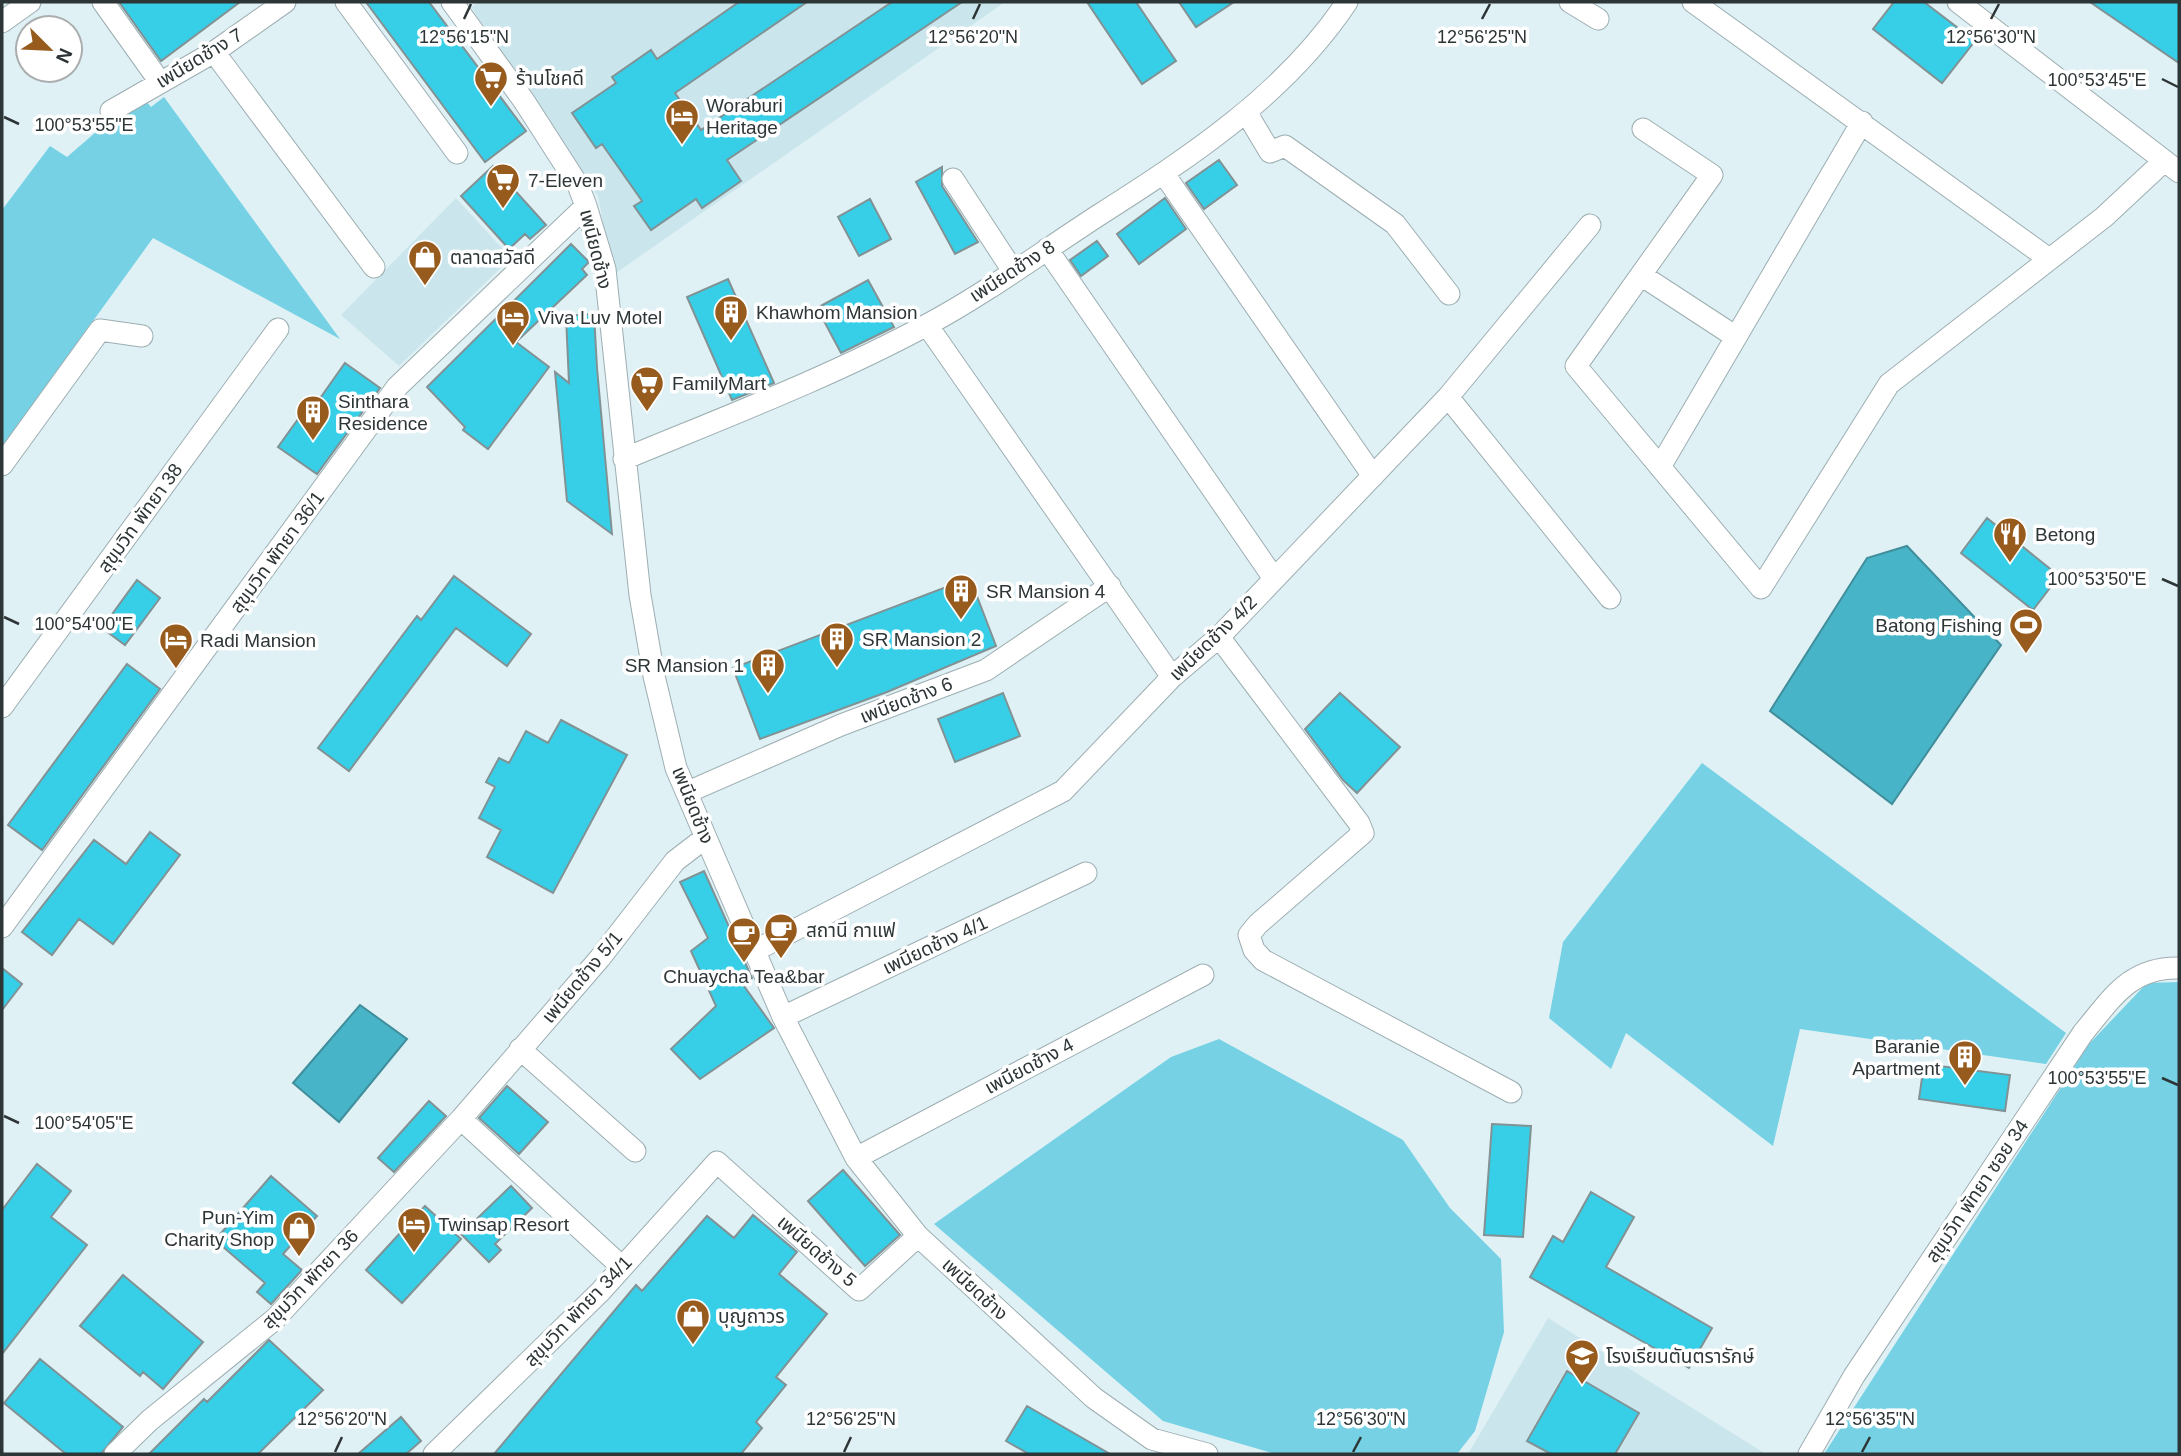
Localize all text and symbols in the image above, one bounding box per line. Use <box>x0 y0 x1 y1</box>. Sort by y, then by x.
north arrow <box>14 14 84 84</box>
street label: เพนียดช้าง 7 <box>151 23 246 92</box>
text: 12°56'15"N <box>419 27 509 47</box>
text: 12°56'20"N <box>928 27 1018 47</box>
text: 12°56'25"N <box>1437 27 1527 47</box>
text: 12°56'30"N <box>1946 27 2036 47</box>
text: N <box>52 45 76 66</box>
supermarket icon: ร้านโชคดี <box>472 59 510 108</box>
place label: ร้านโชคดี <box>516 67 584 89</box>
text: 100°53'45"E <box>2047 70 2147 90</box>
place label: Woraburi Heritage <box>706 95 783 138</box>
hotel icon: Woraburi Heritage <box>663 97 701 146</box>
text: 100°53'55"E <box>34 115 134 135</box>
supermarket icon: 7-Eleven <box>484 161 522 210</box>
place label: 7-Eleven <box>528 170 603 191</box>
street label: เพนียดช้าง <box>576 207 617 291</box>
street label: เพนียดช้าง 8 <box>965 235 1059 306</box>
shop icon: ตลาดสวัสดี <box>406 238 444 287</box>
place label: ตลาดสวัสดี <box>450 247 535 268</box>
building icon: Khawhom Mansion <box>712 293 750 342</box>
hotel icon: Viva Luv Motel <box>494 298 532 347</box>
place label: Khawhom Mansion <box>756 302 918 323</box>
place label: Viva Luv Motel <box>538 307 662 328</box>
supermarket icon: FamilyMart <box>628 364 666 413</box>
place label: FamilyMart <box>672 373 767 394</box>
place label: Sinthara Residence <box>338 391 428 434</box>
building icon: Sinthara Residence <box>294 393 332 442</box>
street label: สุขุมวิท พัทยา 38 <box>93 460 187 577</box>
street label: สุขุมวิท พัทยา 36/1 <box>226 487 329 617</box>
restaurant icon: Betong <box>1991 515 2029 564</box>
place label: Betong <box>2035 524 2095 545</box>
text: 100°53'50"E <box>2047 569 2147 589</box>
building icon: SR Mansion 4 <box>942 572 980 621</box>
place label: SR Mansion 4 <box>986 581 1106 602</box>
street label: เพนียดช้าง 4/2 <box>1164 590 1261 685</box>
sports icon: Batong Fishing <box>2007 606 2045 655</box>
text: 100°54'00"E <box>34 614 134 634</box>
place label: Batong Fishing <box>1875 615 2002 636</box>
building icon: SR Mansion 2 <box>818 620 856 669</box>
hotel icon: Radi Mansion <box>157 621 195 670</box>
place label: SR Mansion 2 <box>862 629 981 650</box>
place label: Radi Mansion <box>200 630 316 651</box>
building icon: SR Mansion 1 <box>749 646 787 695</box>
place label: SR Mansion 1 <box>625 655 744 676</box>
street label: เพนียดช้าง 6 <box>856 672 955 727</box>
street label: เพนียดช้าง <box>668 763 719 847</box>
cafe icon: สถานี กาแฟ <box>762 911 800 960</box>
street label: เพนียดช้าง 4/1 <box>879 911 991 978</box>
cafe icon: Chuaycha Tea&bar <box>725 915 763 964</box>
place label: สถานี กาแฟ <box>806 920 895 941</box>
street label: เพนียดช้าง 5/1 <box>537 926 626 1027</box>
place label: Chuaycha Tea&bar <box>663 966 825 987</box>
street label: เพนียดช้าง 4 <box>981 1033 1077 1098</box>
place label: Baranie Apartment <box>1852 1036 1941 1079</box>
building icon: Baranie Apartment <box>1946 1038 1984 1087</box>
text: 100°53'55"E <box>2047 1068 2147 1088</box>
text: 100°54'05"E <box>34 1113 134 1133</box>
street label: สุขุมวิท พัทยา ซอย 34 <box>1922 1115 2034 1267</box>
hotel icon: Twinsap Resort <box>395 1205 433 1254</box>
place label: Pun-Yim Charity Shop <box>164 1207 274 1250</box>
shop icon: Pun-Yim Charity Shop <box>280 1209 318 1258</box>
street label: เพนียดช้าง 5 <box>773 1210 861 1291</box>
place label: Twinsap Resort <box>438 1214 570 1235</box>
street label: สุขุมวิท พัทยา 36 <box>258 1225 363 1334</box>
street label: สุขุมวิท พัทยา 34/1 <box>520 1251 637 1371</box>
street label: เพนียดช้าง <box>938 1253 1013 1324</box>
shop icon: บุญถาวร <box>674 1297 712 1346</box>
place label: บุญถาวร <box>718 1306 785 1328</box>
school or university icon: โรงเรียนตันตรารักษ์ <box>1563 1337 1601 1386</box>
place label: โรงเรียนตันตรารักษ์ <box>1606 1346 1754 1367</box>
text: 12°56'20"N <box>297 1409 387 1429</box>
text: 12°56'25"N <box>806 1409 896 1429</box>
text: 12°56'30"N <box>1316 1409 1406 1429</box>
text: 12°56'35"N <box>1825 1409 1915 1429</box>

